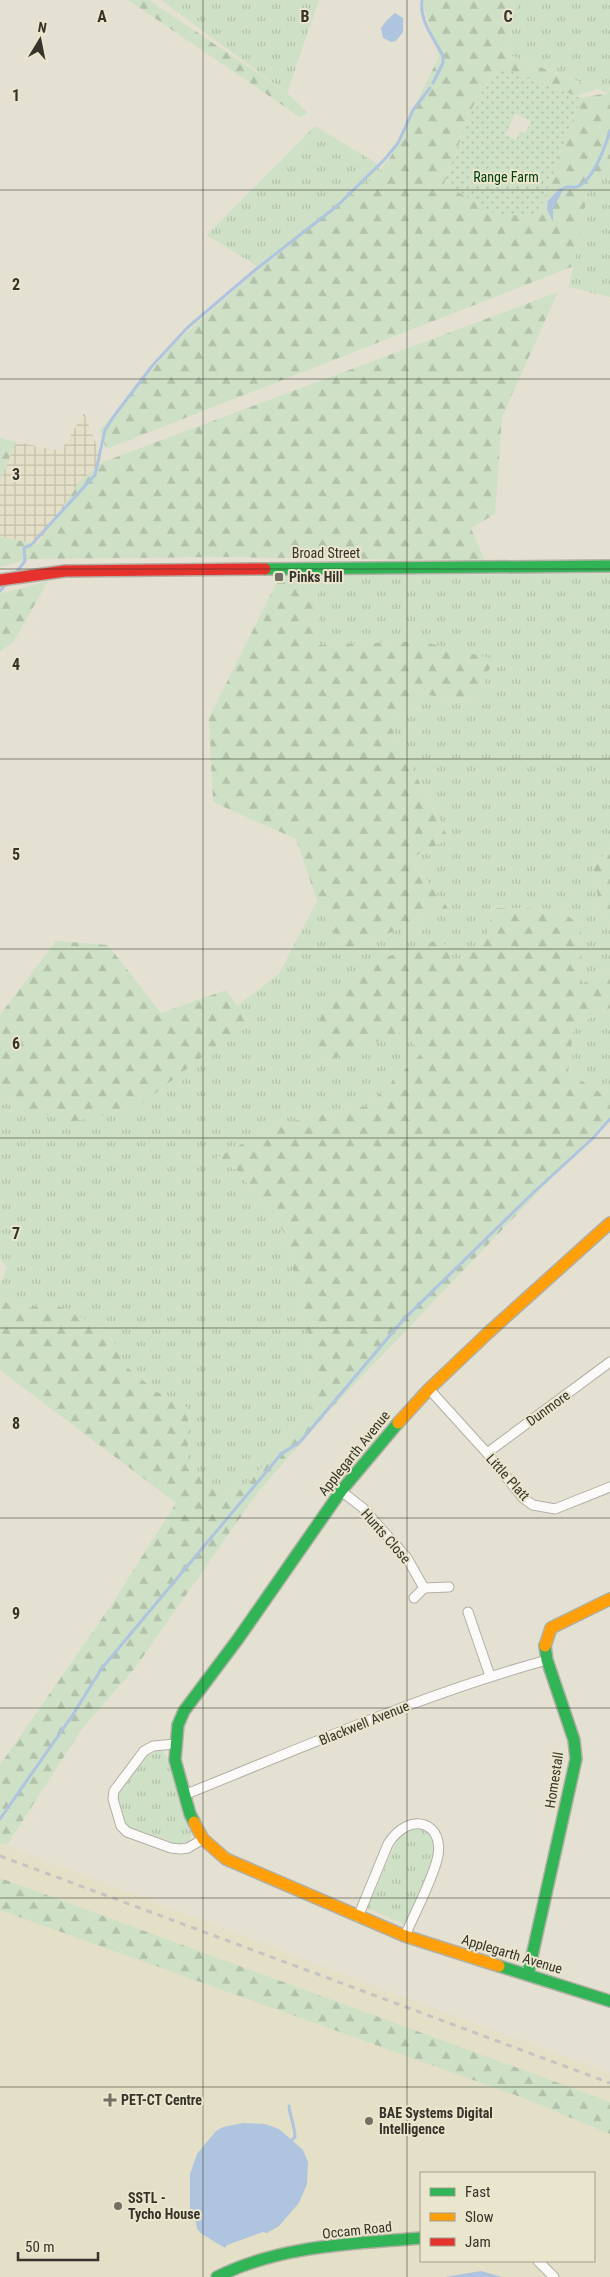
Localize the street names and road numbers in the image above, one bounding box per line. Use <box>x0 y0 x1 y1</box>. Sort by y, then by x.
street label: Broad Street <box>292 545 360 561</box>
street label: Dunmore <box>523 1387 573 1429</box>
street label: Applegarth Avenue <box>315 1407 393 1499</box>
street label: Little Platt <box>483 1450 533 1504</box>
street label: Hunts Close <box>358 1505 414 1567</box>
street label: Blackwell Avenue <box>317 1697 412 1748</box>
street label: Homestall <box>542 1751 566 1809</box>
street label: Applegarth Avenue <box>460 1931 565 1977</box>
street label: Occam Road <box>321 2218 393 2242</box>

